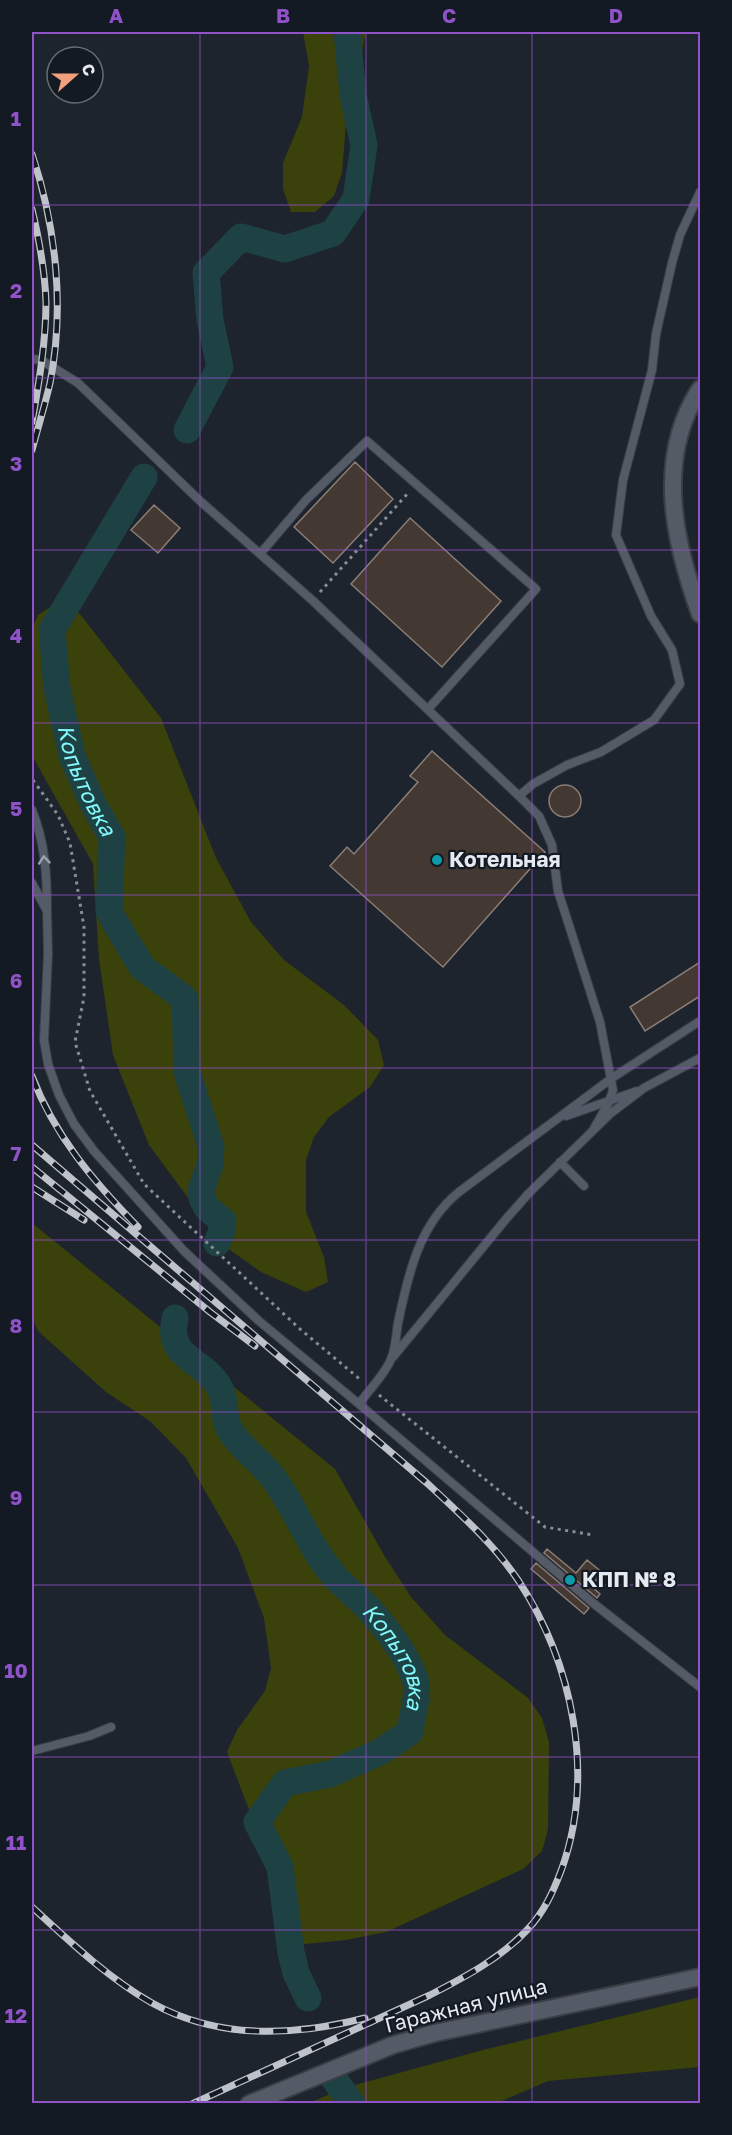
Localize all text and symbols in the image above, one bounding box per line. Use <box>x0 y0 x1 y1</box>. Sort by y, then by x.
text: A <box>109 3 123 27</box>
text: B <box>276 3 290 27</box>
text: C <box>442 3 456 27</box>
text: D <box>609 3 623 27</box>
north arrow <box>45 45 105 105</box>
text: С <box>78 61 100 79</box>
text: 1 <box>11 106 21 130</box>
text: 2 <box>10 278 22 302</box>
text: 3 <box>10 451 22 475</box>
text: 4 <box>10 623 22 647</box>
water label: Копытовка <box>52 722 123 842</box>
text: 5 <box>10 796 22 820</box>
place label: Котельная <box>449 846 561 872</box>
marker: Котельная <box>430 853 444 867</box>
one-way arrow <box>38 855 51 864</box>
text: 6 <box>10 968 22 992</box>
text: 7 <box>11 1141 22 1165</box>
text: 8 <box>10 1313 22 1337</box>
text: 9 <box>10 1485 22 1509</box>
place label: КПП № 8 <box>582 1566 676 1592</box>
marker: КПП № 8 <box>563 1573 577 1587</box>
water label: Копытовка <box>357 1597 431 1714</box>
text: 10 <box>4 1658 28 1682</box>
text: 11 <box>6 1830 26 1854</box>
street label: Гаражная улица <box>382 1972 550 2038</box>
text: 12 <box>5 2003 27 2027</box>

